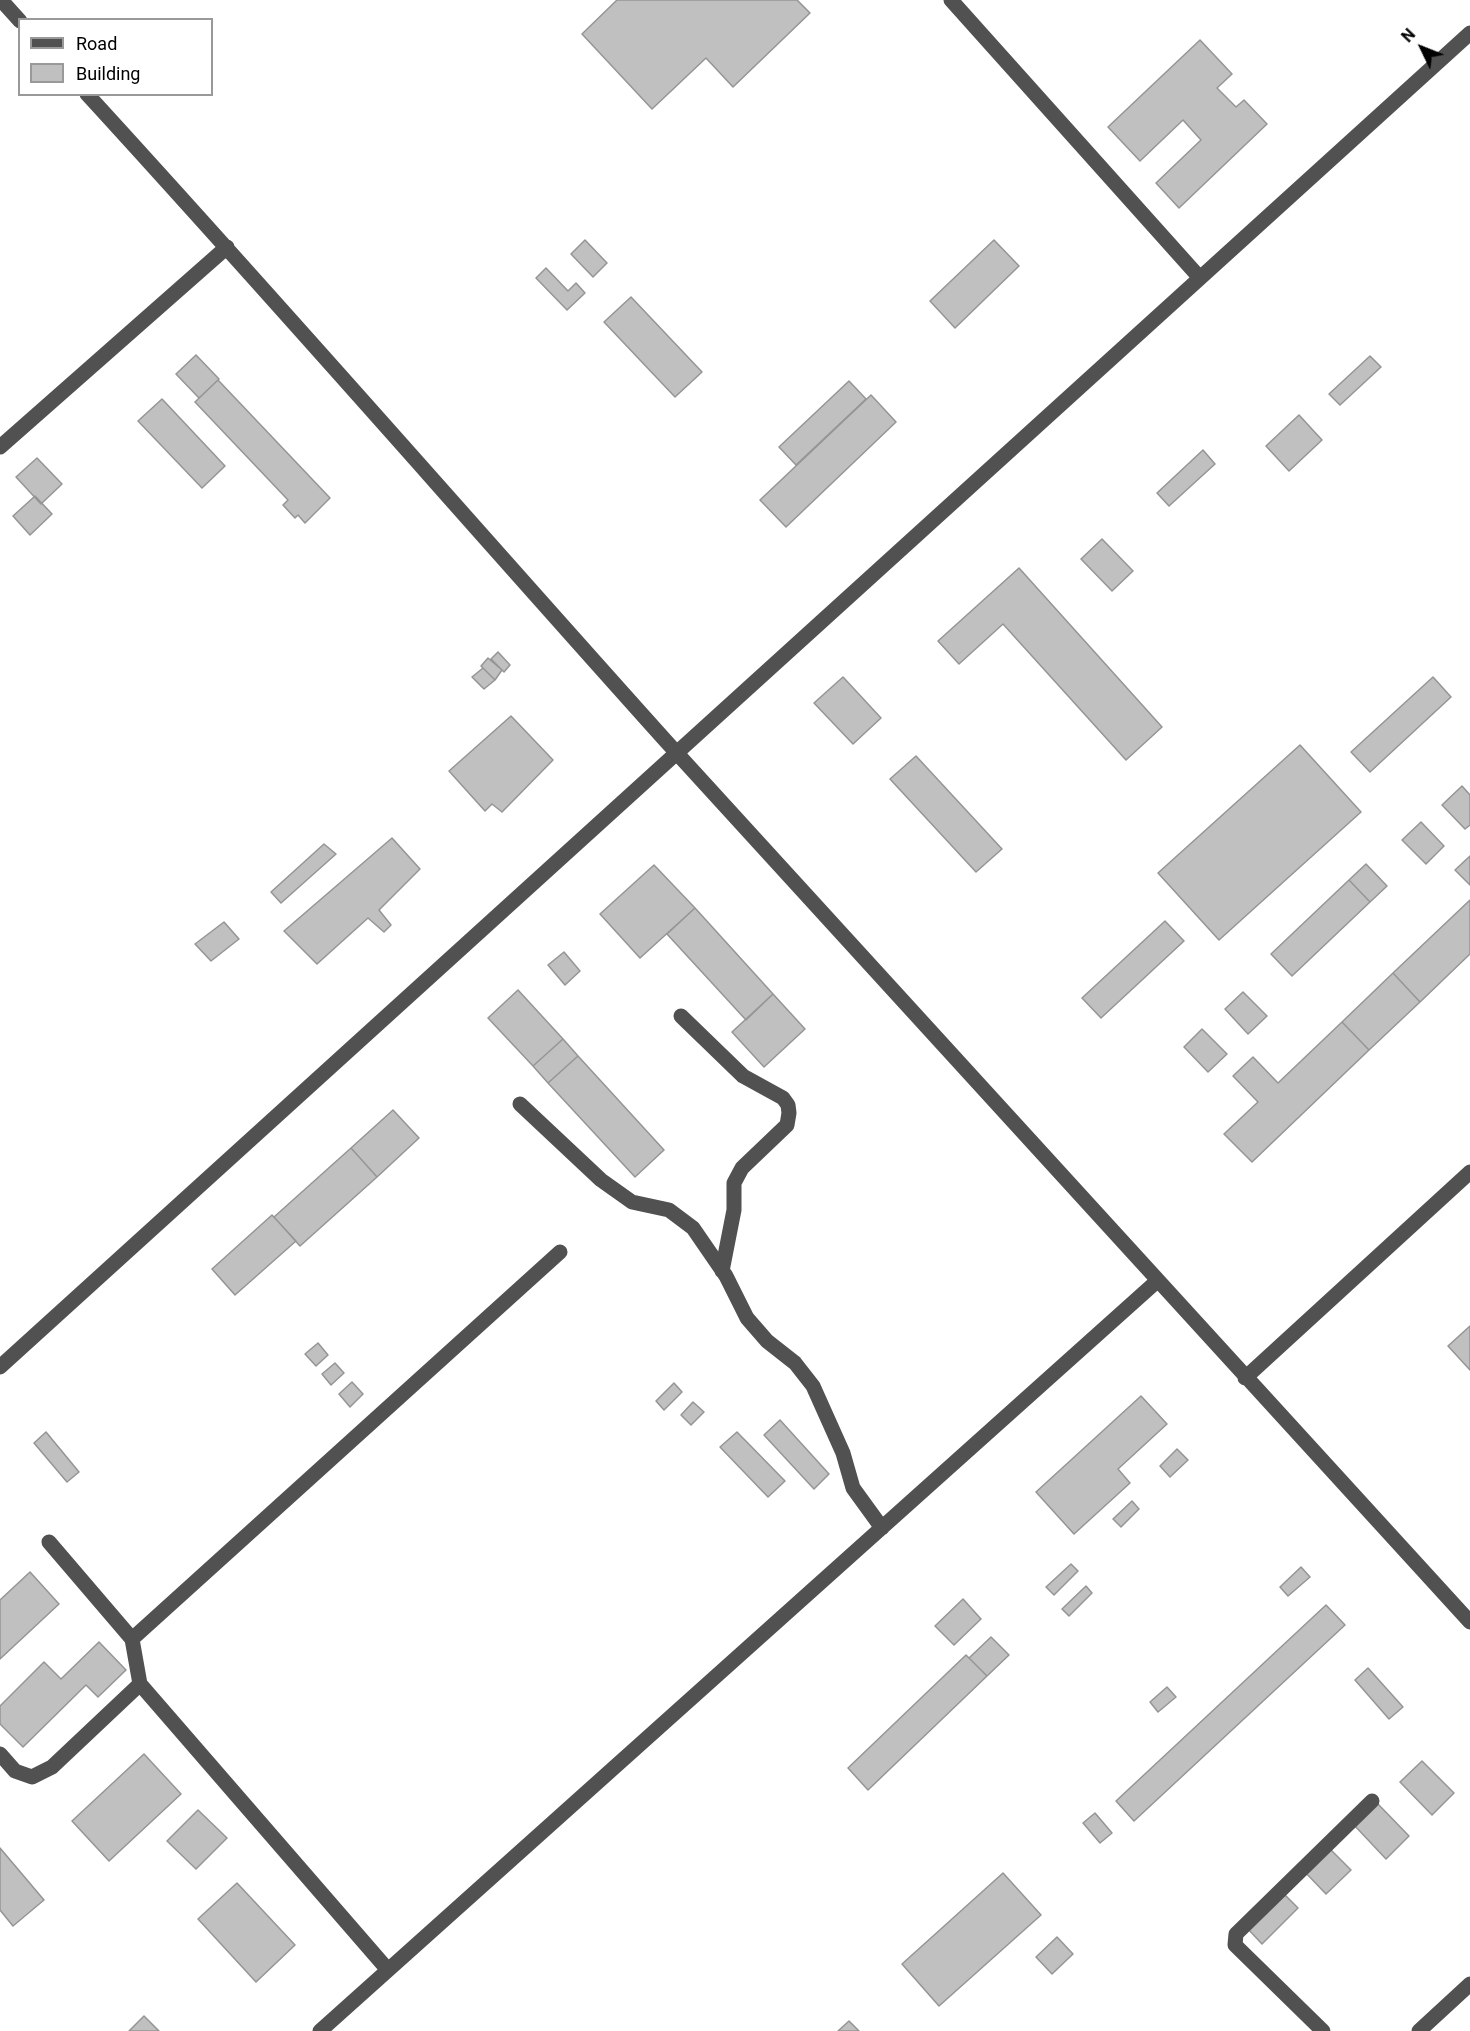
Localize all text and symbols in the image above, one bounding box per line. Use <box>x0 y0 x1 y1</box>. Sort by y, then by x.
legend <box>18 18 213 96</box>
north arrow <box>1392 18 1452 78</box>
text: N <box>1398 25 1419 46</box>
text: Road <box>76 33 117 54</box>
text: Building <box>76 63 140 84</box>

